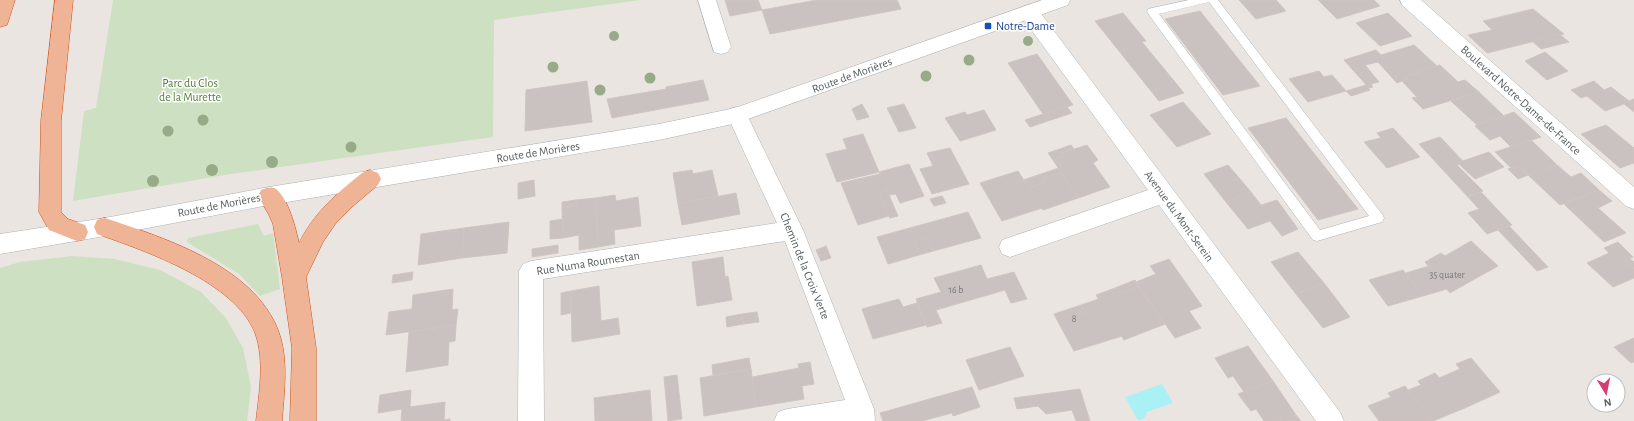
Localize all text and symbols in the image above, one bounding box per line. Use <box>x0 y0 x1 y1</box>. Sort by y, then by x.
place label: Notre-Dame <box>996 20 1055 32</box>
marker: Notre-Dame <box>983 21 993 31</box>
street label: Boulevard Notre-Dame-de-France <box>1459 43 1583 157</box>
street label: Route de Morières <box>810 55 894 95</box>
park label: Parc du Clos de la Murette <box>159 77 221 103</box>
street label: Route de Morières <box>495 139 581 165</box>
street label: Avenue du Mont-Serein <box>1142 168 1216 264</box>
street label: Route de Morières <box>176 191 262 219</box>
street label: Chemin de la Croix Verte <box>778 211 832 321</box>
street label: Rue Numa Roumestan <box>536 249 640 277</box>
house number: 35 quater <box>1429 270 1466 280</box>
house number: 16 b <box>949 285 963 295</box>
house number: 8 <box>1072 314 1077 324</box>
north arrow <box>1586 373 1626 413</box>
text: N <box>1603 396 1612 408</box>

